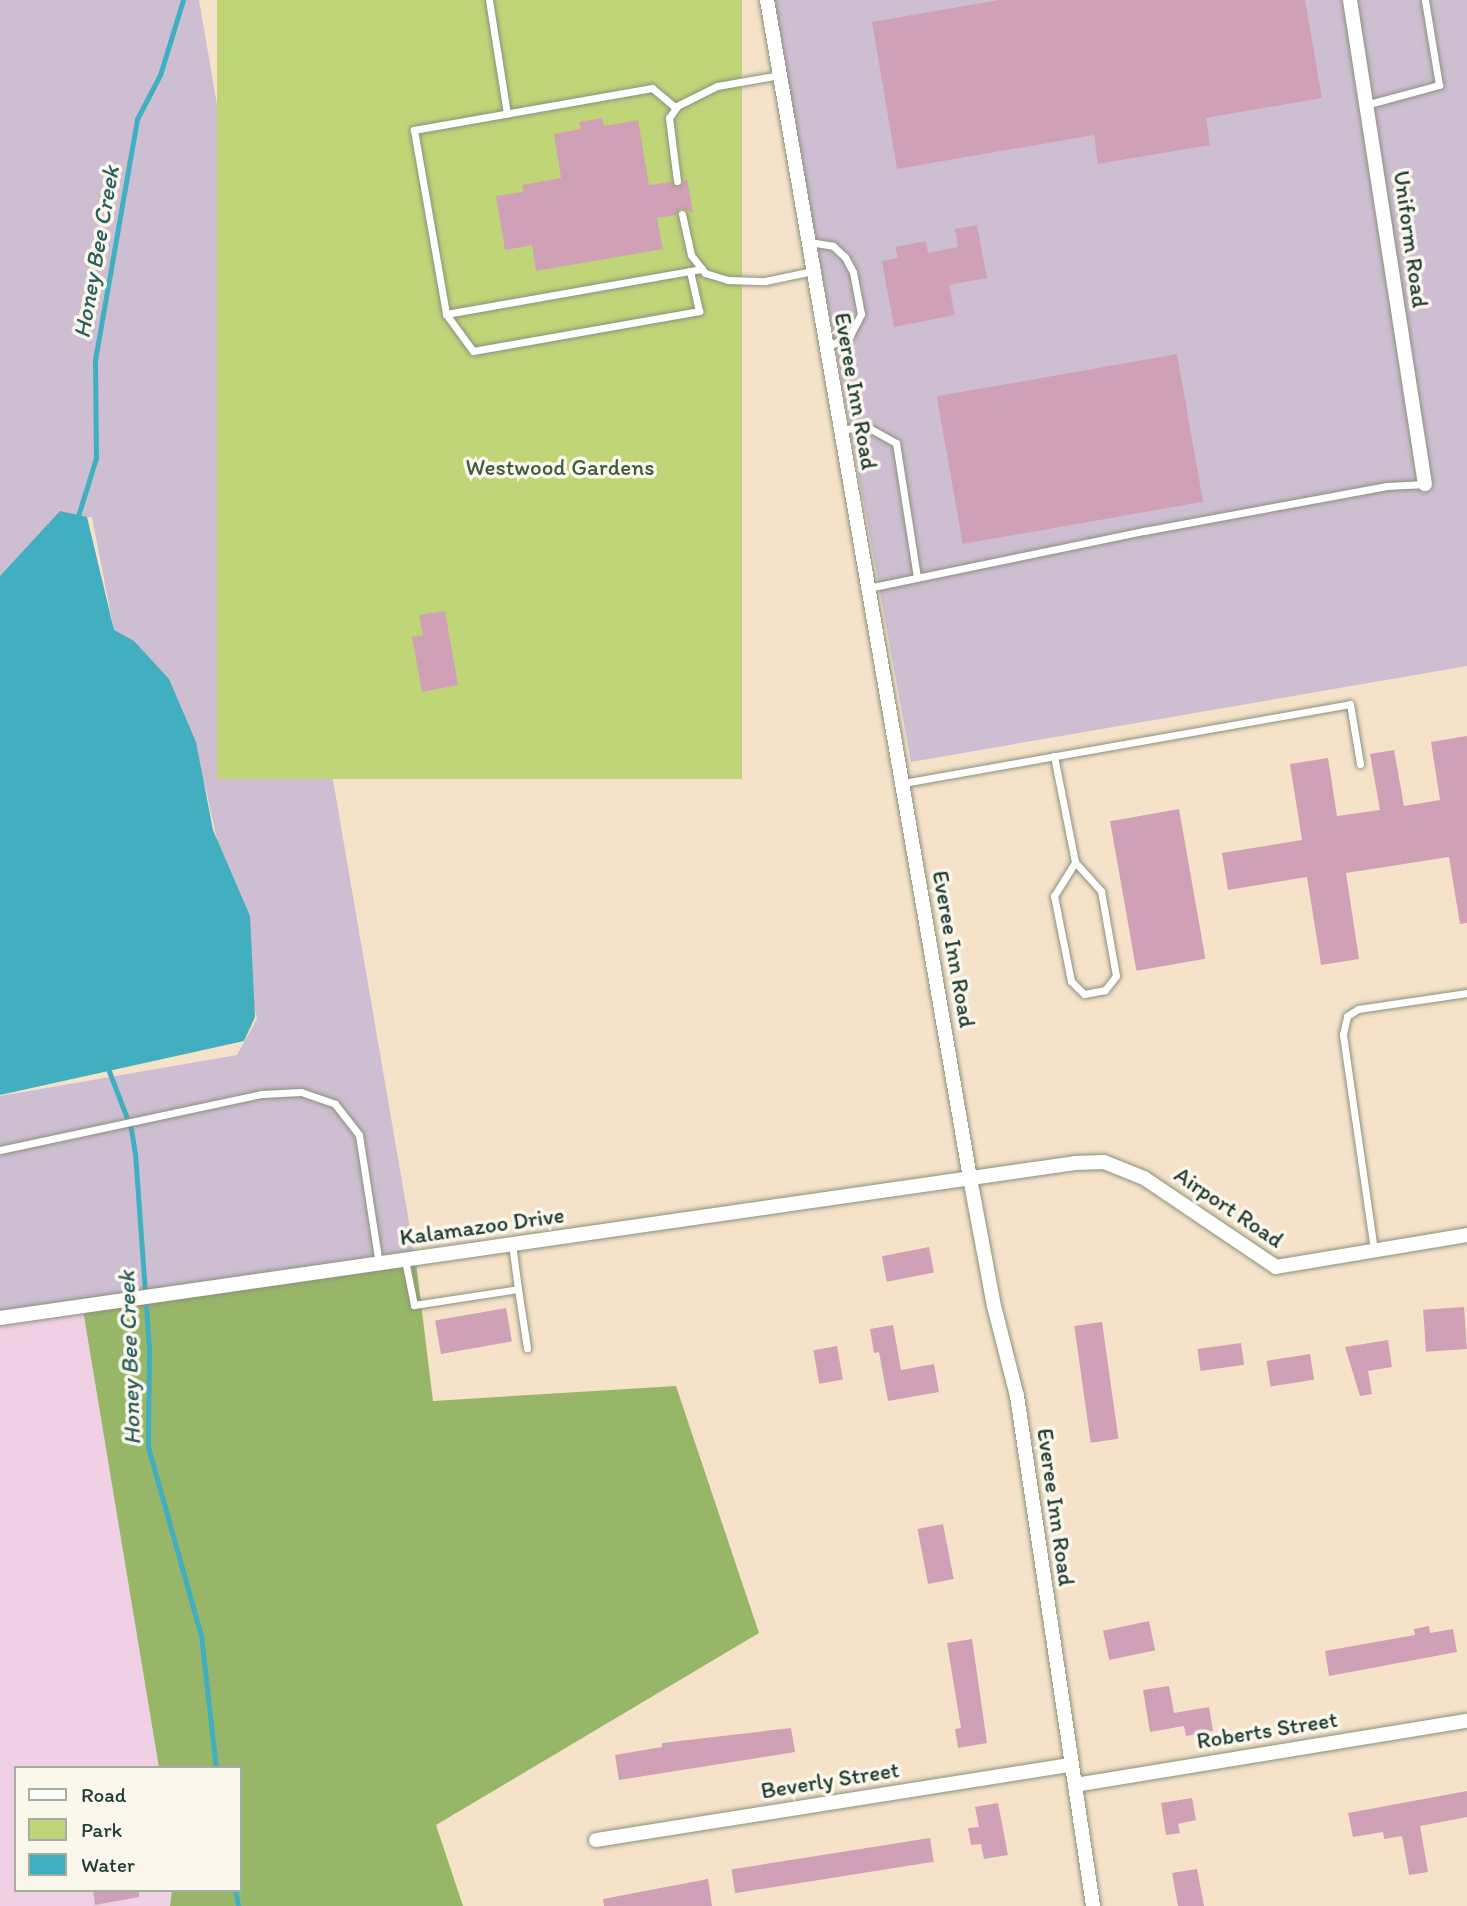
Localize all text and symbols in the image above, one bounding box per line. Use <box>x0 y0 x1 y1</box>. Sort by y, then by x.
water label: Honey Bee Creek <box>67 164 125 340</box>
street label: Uniform Road <box>1388 169 1434 309</box>
street label: Everee Inn Road <box>829 311 883 471</box>
park label: Westwood Gardens <box>465 453 655 481</box>
street label: Everee Inn Road <box>927 869 981 1029</box>
street label: Airport Road <box>1169 1161 1289 1253</box>
street label: Kalamazoo Drive <box>398 1201 566 1251</box>
water label: Honey Bee Creek <box>112 1271 146 1445</box>
street label: Everee Inn Road <box>1031 1427 1081 1587</box>
street label: Roberts Street <box>1195 1705 1339 1755</box>
street label: Beverly Street <box>759 1755 901 1805</box>
legend <box>14 1766 242 1892</box>
text: Road <box>81 1782 126 1807</box>
text: Park <box>81 1817 122 1842</box>
text: Water <box>81 1852 135 1877</box>

